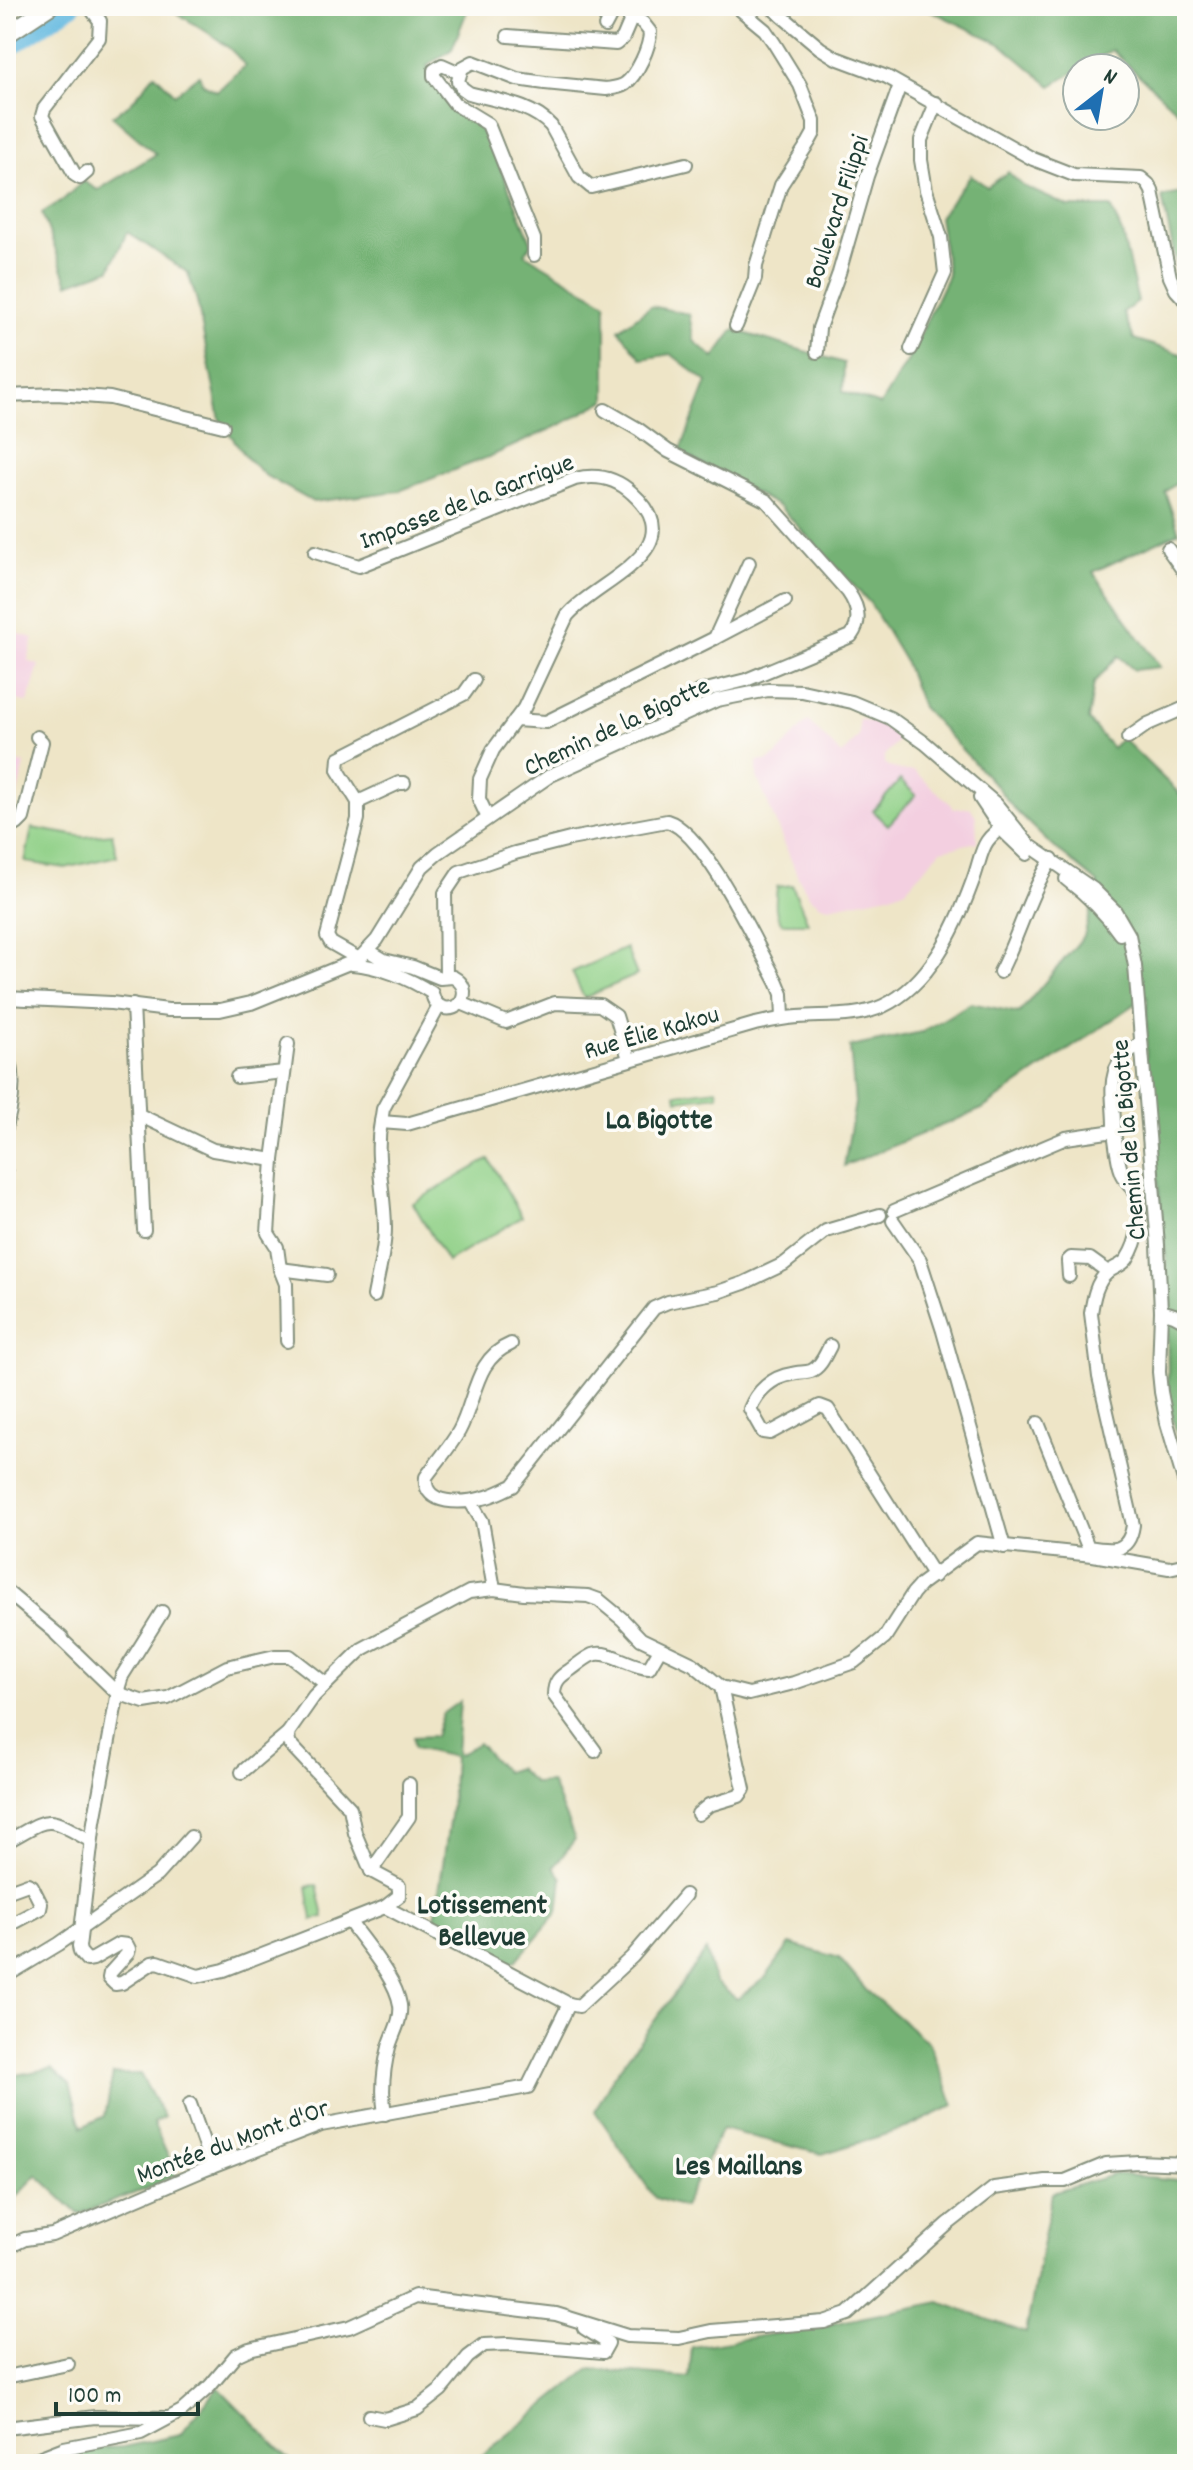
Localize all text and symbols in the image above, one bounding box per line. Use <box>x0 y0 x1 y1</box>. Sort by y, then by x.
north arrow <box>1061 52 1141 132</box>
text: N <box>1097 62 1122 94</box>
street label: Boulevard Filippi <box>796 130 881 294</box>
street label: Impasse de la Garrigue <box>355 445 580 561</box>
street label: Chemin de la Bigotte <box>518 669 717 787</box>
street label: Rue Élie Kakou <box>580 997 724 1071</box>
street label: Chemin de la Bigotte <box>1103 1038 1158 1242</box>
district label: La Bigotte <box>605 1103 713 1143</box>
district label: Lotissement Bellevue <box>417 1888 548 1960</box>
street label: Montée du Mont d'Or <box>132 2091 335 2195</box>
district label: Les Maillans <box>675 2149 803 2189</box>
scale bar <box>56 2366 198 2416</box>
text: 100 m <box>68 2380 121 2414</box>

